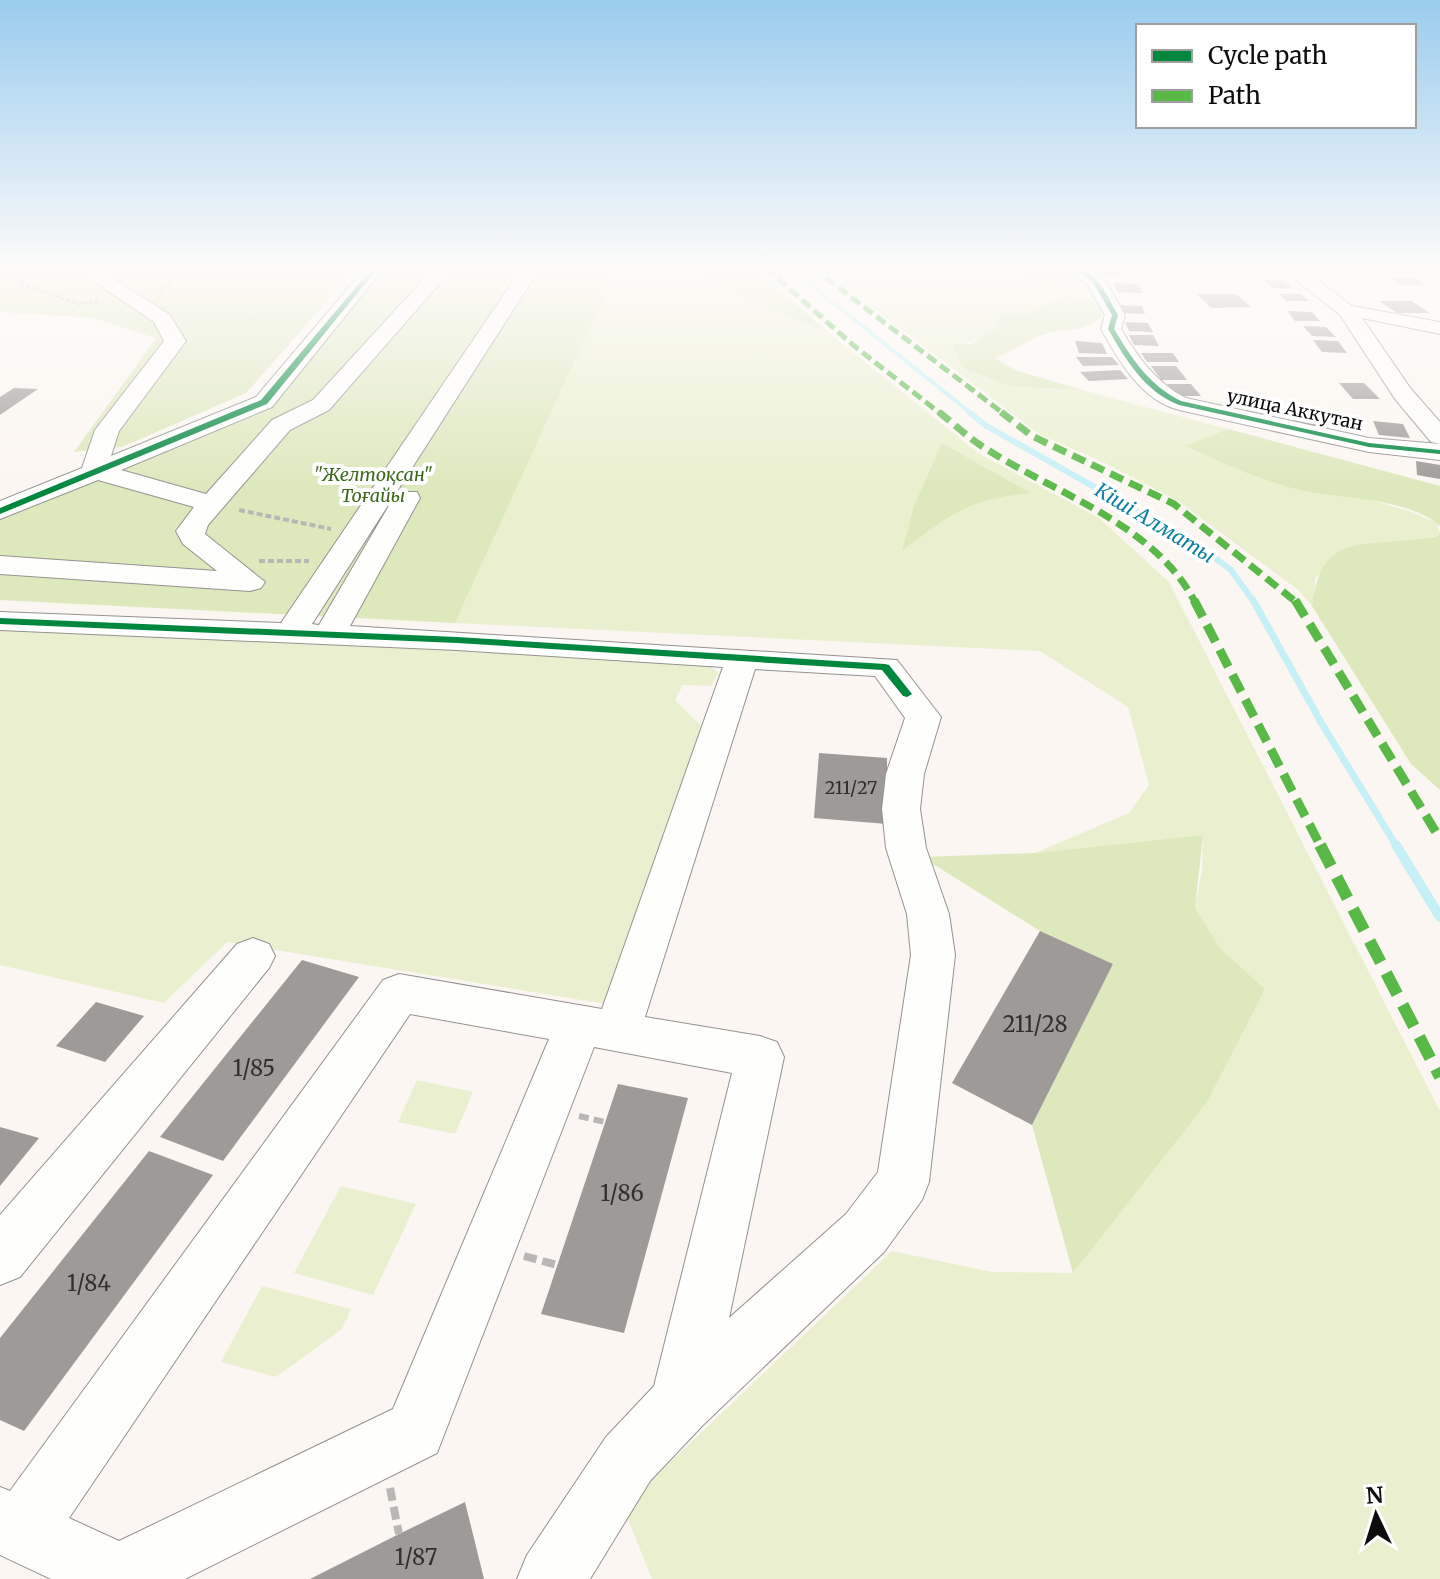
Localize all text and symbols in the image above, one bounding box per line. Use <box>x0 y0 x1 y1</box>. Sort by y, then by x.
legend <box>1136 24 1416 128</box>
text: Cycle path <box>1208 40 1327 71</box>
text: Path <box>1208 80 1261 111</box>
street label: улица Аккутан <box>1225 384 1365 435</box>
park label: "Желтоқсан" Тоғайы <box>314 463 432 507</box>
water label: Кіші Алматы <box>1091 477 1220 568</box>
house number: 211/27 <box>825 776 877 799</box>
house number: 211/28 <box>1002 1010 1068 1038</box>
house number: 1/85 <box>233 1054 275 1082</box>
house number: 1/86 <box>600 1179 644 1207</box>
house number: 1/84 <box>67 1269 111 1297</box>
north arrow <box>1336 1475 1416 1555</box>
text: N <box>1365 1480 1385 1510</box>
house number: 1/87 <box>395 1543 437 1571</box>

